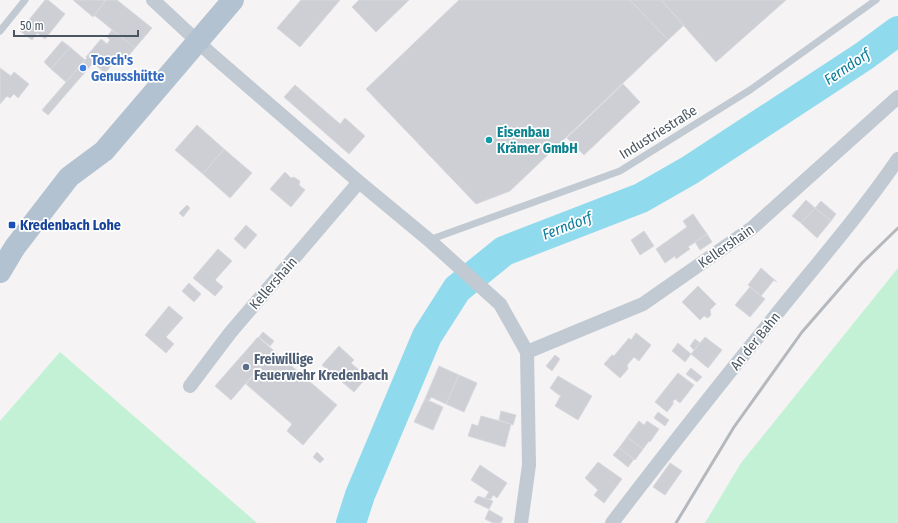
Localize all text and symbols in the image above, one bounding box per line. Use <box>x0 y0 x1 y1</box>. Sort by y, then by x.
scale bar <box>14 12 138 38</box>
text: 50 m <box>20 19 44 33</box>
water label: Ferndorf <box>821 44 876 89</box>
place label: Tosch's Genusshütte <box>91 52 164 85</box>
marker: Tosch's Genusshütte <box>78 63 88 73</box>
street label: Industriestraße <box>616 102 700 163</box>
place label: Eisenbau Krämer GmbH <box>497 124 578 157</box>
marker: Eisenbau Krämer GmbH <box>484 135 494 145</box>
water label: Ferndorf <box>540 207 597 244</box>
place label: Kredenbach Lohe <box>20 217 121 234</box>
marker: Kredenbach Lohe <box>7 220 17 230</box>
street label: Kellershain <box>695 221 757 272</box>
street label: Kellershain <box>246 254 301 313</box>
street label: An der Bahn <box>727 309 784 374</box>
place label: Freiwillige Feuerwehr Kredenbach <box>254 351 388 384</box>
marker: Freiwillige Feuerwehr Kredenbach <box>241 362 251 372</box>

